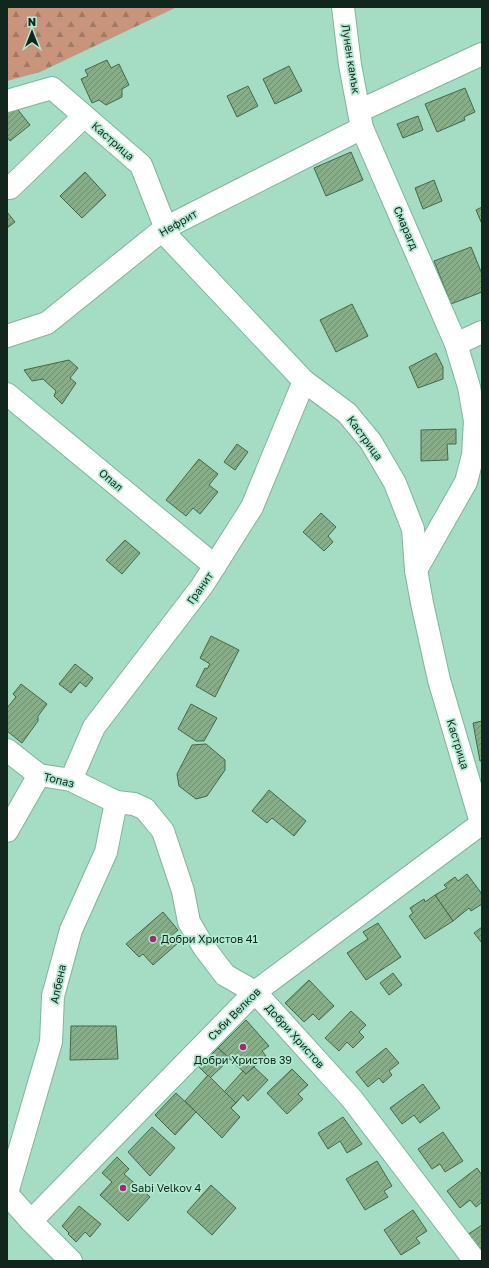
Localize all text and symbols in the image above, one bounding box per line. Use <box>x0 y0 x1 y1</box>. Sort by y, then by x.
north arrow <box>12 12 52 52</box>
text: N <box>28 15 36 28</box>
street label: Лунен камък <box>340 23 363 95</box>
street label: Кастрица <box>90 119 137 163</box>
street label: Смарагд <box>392 204 422 252</box>
street label: Нефрит <box>156 206 200 239</box>
street label: Кастрица <box>345 413 386 462</box>
street label: Опал <box>97 466 126 493</box>
street label: Гранит <box>184 568 216 606</box>
street label: Кастрица <box>445 717 472 771</box>
street label: Топаз <box>42 769 76 790</box>
place label: Добри Христов 41 <box>161 932 258 945</box>
marker: Добри Христов 41 <box>148 934 158 944</box>
street label: Албена <box>47 963 68 1005</box>
street label: Съби Велков <box>205 985 263 1043</box>
street label: Добри Христов <box>263 1001 328 1071</box>
marker: Добри Христов 39 <box>238 1042 248 1052</box>
place label: Добри Христов 39 <box>194 1053 292 1066</box>
place label: Sabi Velkov 4 <box>131 1181 202 1194</box>
marker: Sabi Velkov 4 <box>118 1183 128 1193</box>

